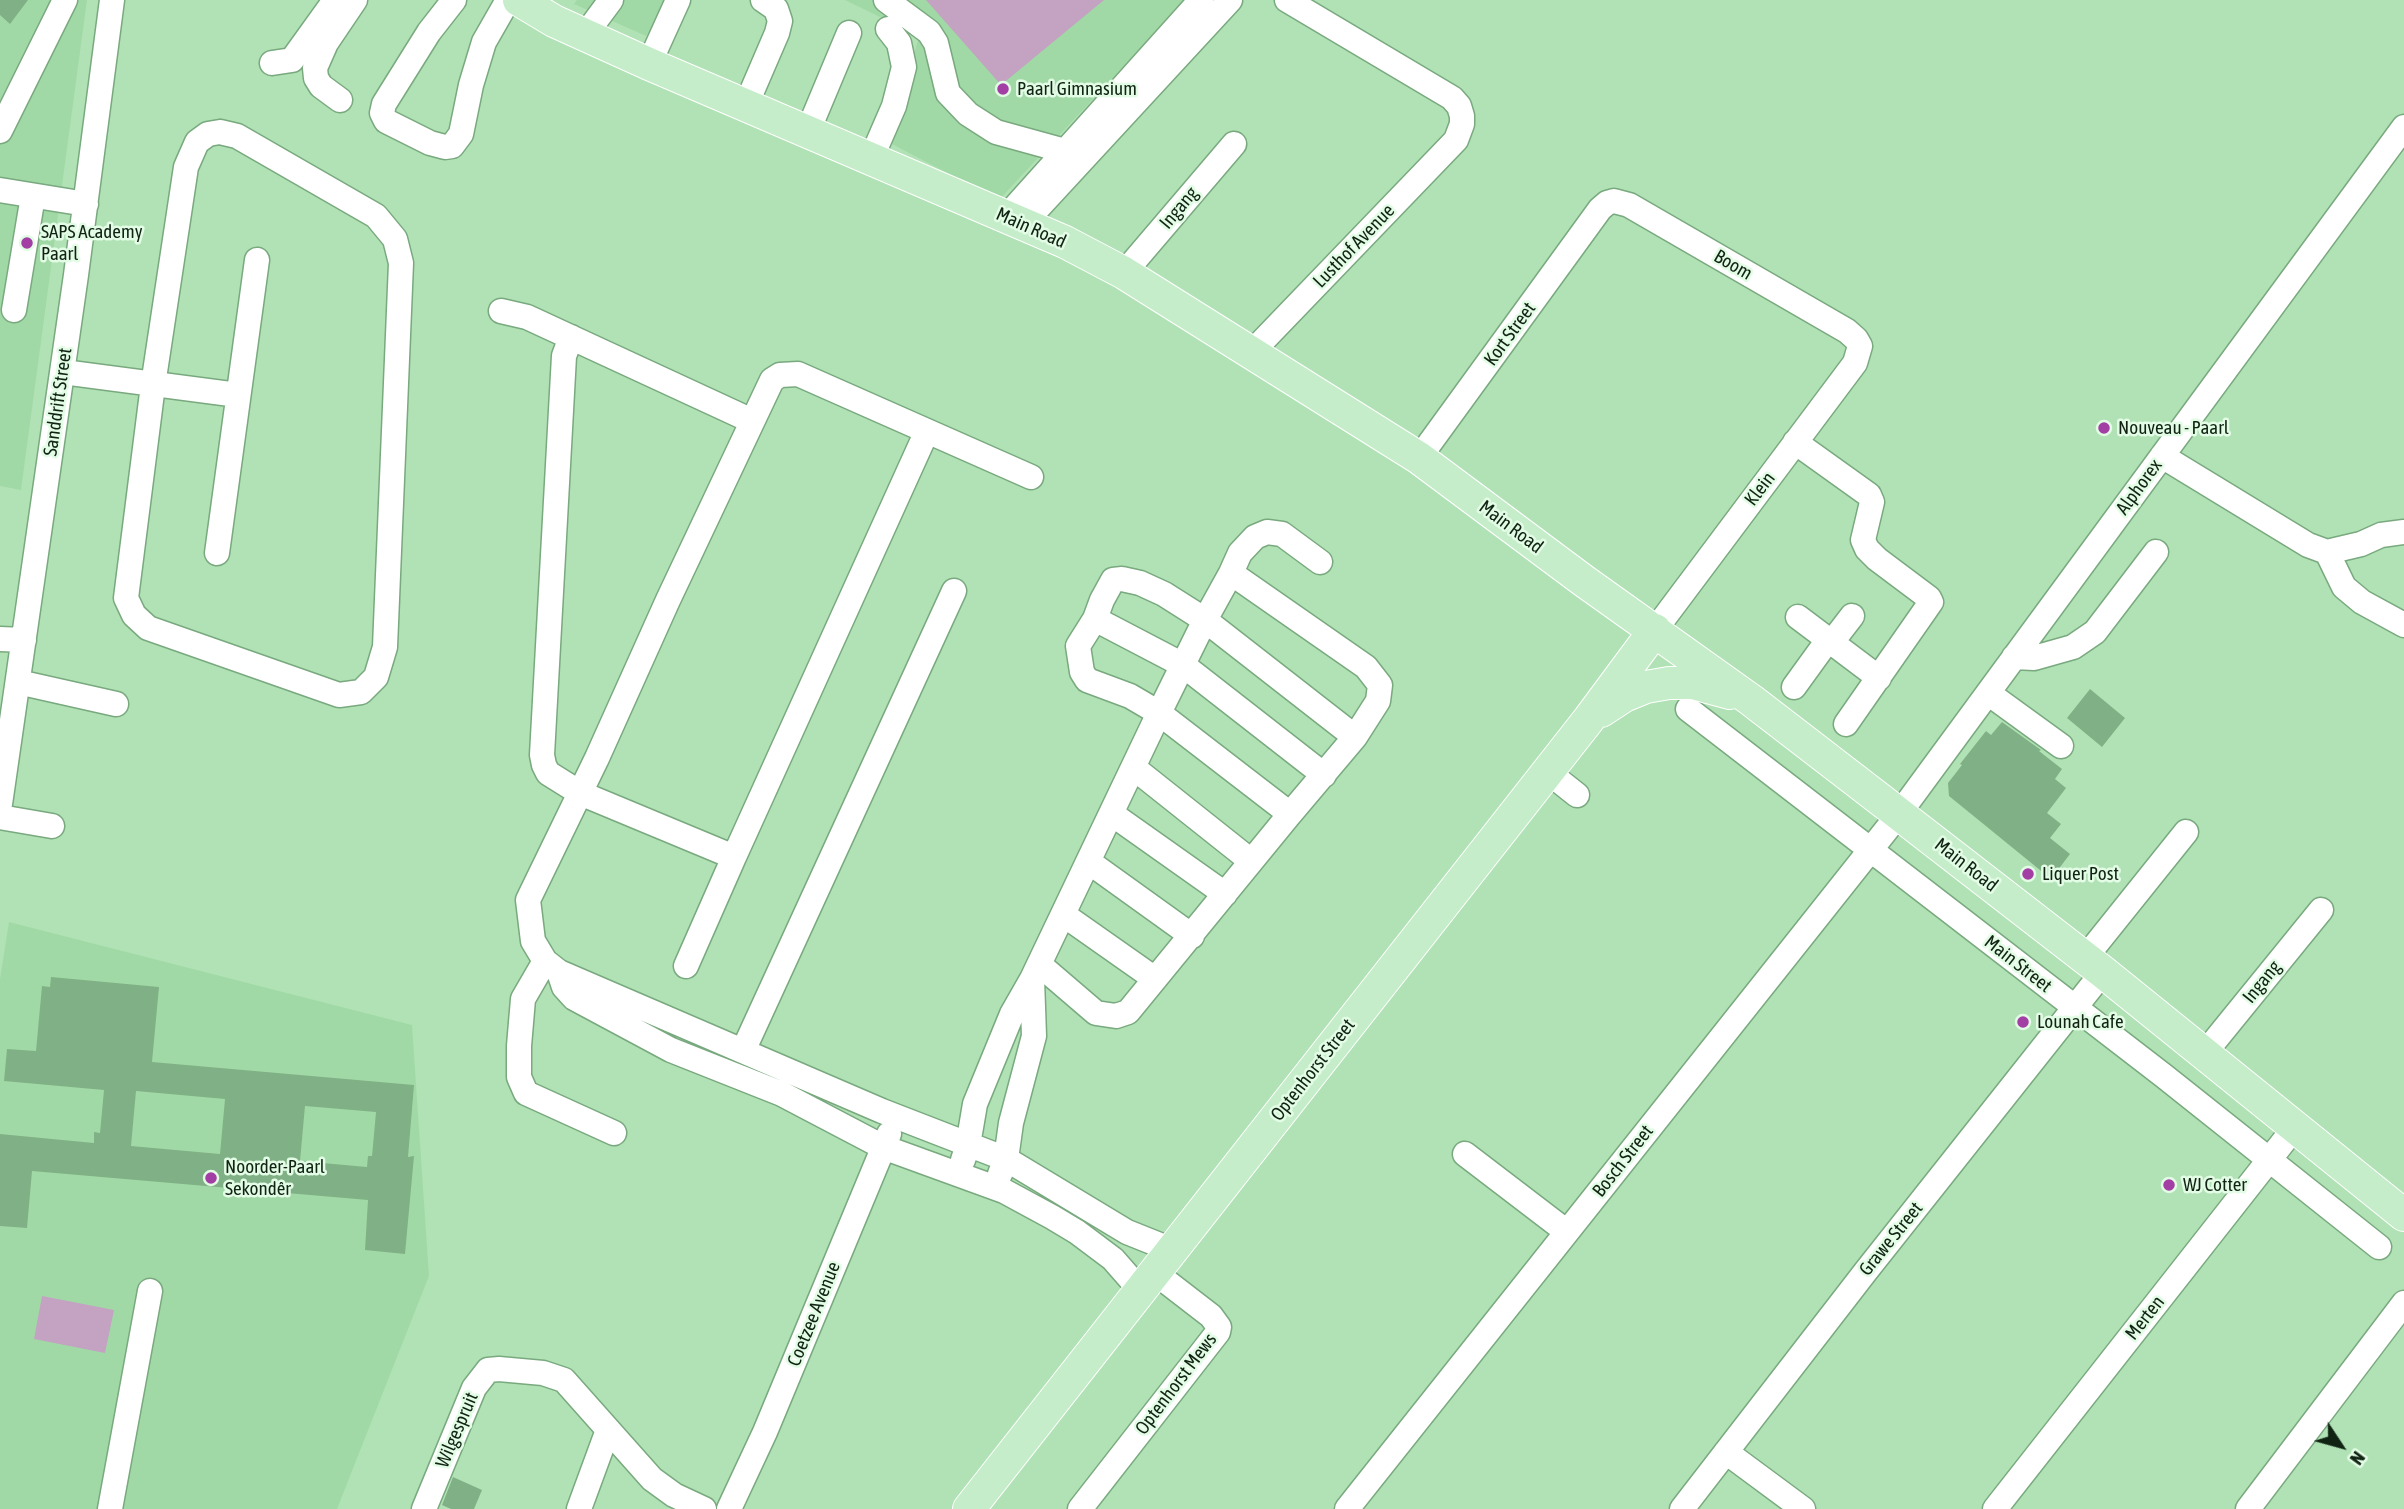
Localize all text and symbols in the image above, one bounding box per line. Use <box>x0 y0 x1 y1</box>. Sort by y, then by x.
place label: Paarl Gimnasium <box>1017 78 1137 100</box>
marker: Paarl Gimnasium <box>995 81 1011 97</box>
street label: Ingang <box>1155 182 1203 234</box>
street label: Lusthof Avenue <box>1309 199 1399 293</box>
street label: Main Road <box>993 203 1069 253</box>
place label: SAPS Academy Paarl <box>41 221 142 265</box>
marker: SAPS Academy Paarl <box>19 235 35 251</box>
street label: Boom <box>1710 245 1756 285</box>
street label: Kort Street <box>1479 298 1541 370</box>
street label: Sanddrift Street <box>39 346 77 458</box>
place label: Nouveau - Paarl <box>2118 417 2229 439</box>
marker: Nouveau - Paarl <box>2096 420 2112 436</box>
street label: Alphorex <box>2111 455 2167 519</box>
street label: Klein <box>1740 468 1780 510</box>
street label: Main Road <box>1475 496 1547 558</box>
street label: Main Road <box>1930 833 2002 897</box>
place label: Liquer Post <box>2042 863 2119 885</box>
marker: Liquer Post <box>2020 866 2036 882</box>
street label: Main Street <box>1980 931 2056 997</box>
street label: Ingang <box>2238 956 2286 1008</box>
place label: Lounah Cafe <box>2037 1011 2124 1033</box>
street label: Optenhorst Street <box>1266 1014 1360 1126</box>
marker: Lounah Cafe <box>2015 1014 2031 1030</box>
street label: Bosch Street <box>1588 1120 1658 1202</box>
place label: Noorder-Paarl Sekondêr <box>225 1156 325 1200</box>
marker: Noorder-Paarl Sekondêr <box>203 1170 219 1186</box>
place label: WJ Cotter <box>2183 1174 2247 1196</box>
marker: WJ Cotter <box>2161 1177 2177 1193</box>
street label: Grawe Street <box>1854 1198 1928 1280</box>
street label: Coetzee Avenue <box>783 1258 845 1370</box>
street label: Merten <box>2121 1291 2169 1345</box>
street label: Optenhorst Mews <box>1130 1329 1222 1439</box>
street label: Wilgespruit <box>431 1389 483 1471</box>
north arrow <box>2306 1411 2376 1481</box>
text: N <box>2346 1447 2370 1469</box>

